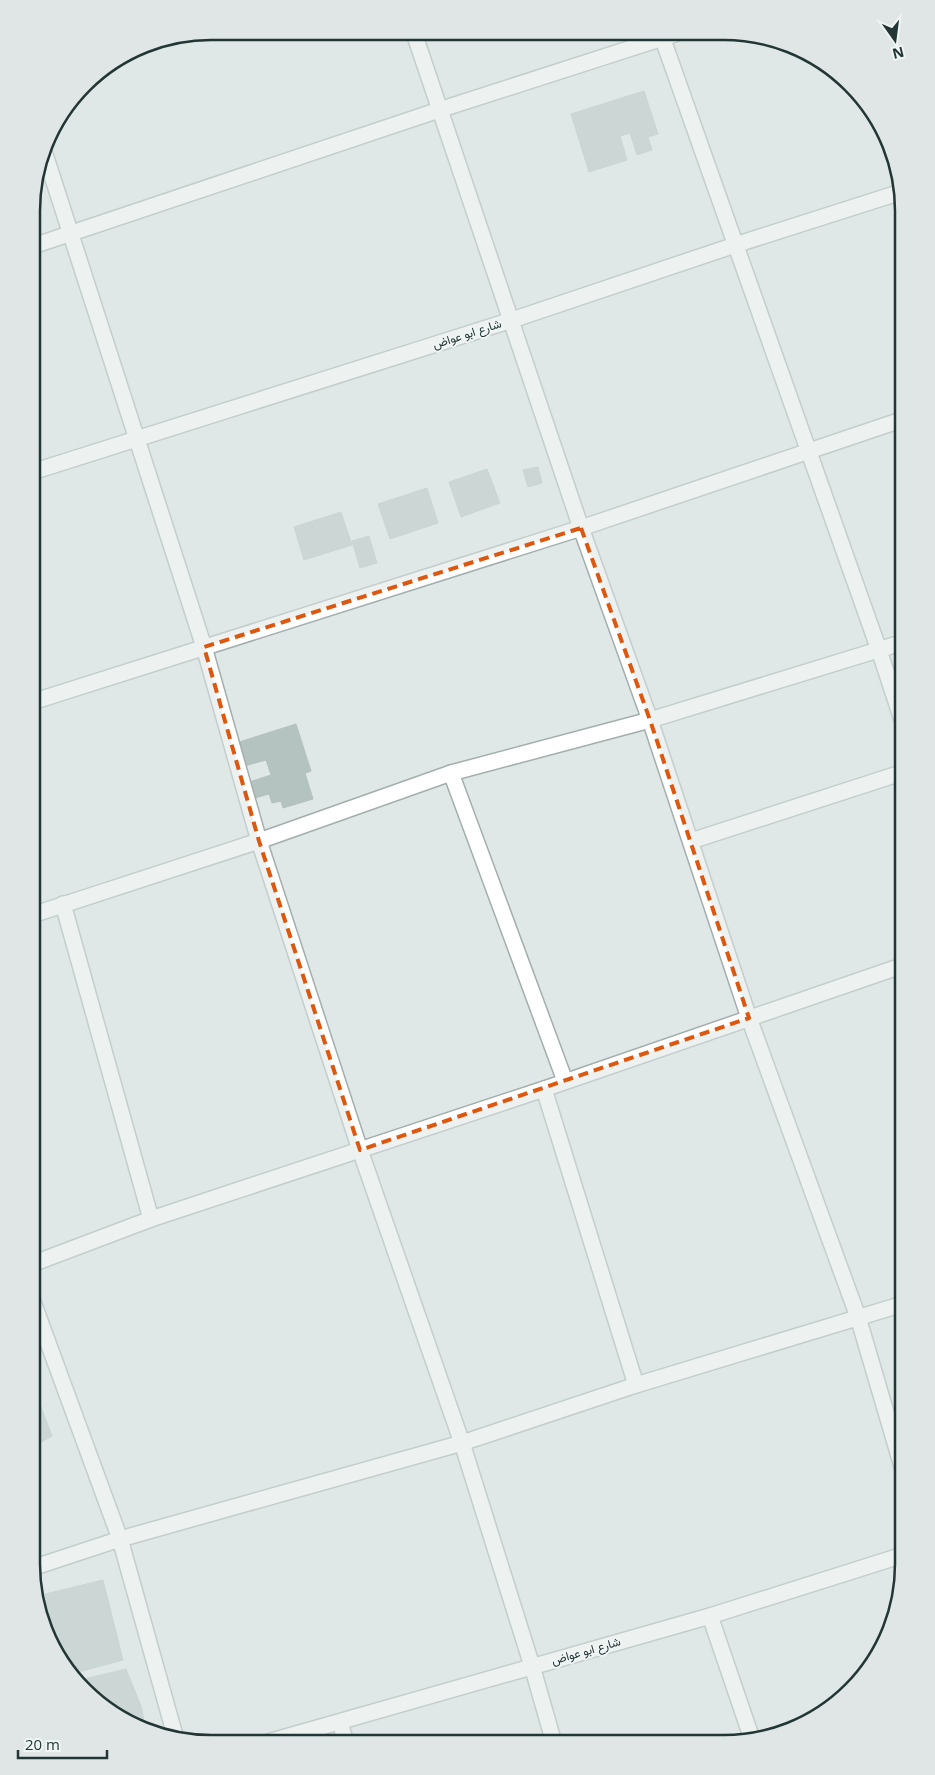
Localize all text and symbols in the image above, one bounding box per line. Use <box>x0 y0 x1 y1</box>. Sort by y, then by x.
north arrow <box>870 15 920 65</box>
text: N <box>890 43 906 64</box>
street label: شارع ابو عواض <box>430 314 504 354</box>
street label: شارع ابو عواض <box>549 1633 623 1669</box>
scale bar <box>18 1728 106 1760</box>
text: 20 m <box>25 1734 60 1754</box>

